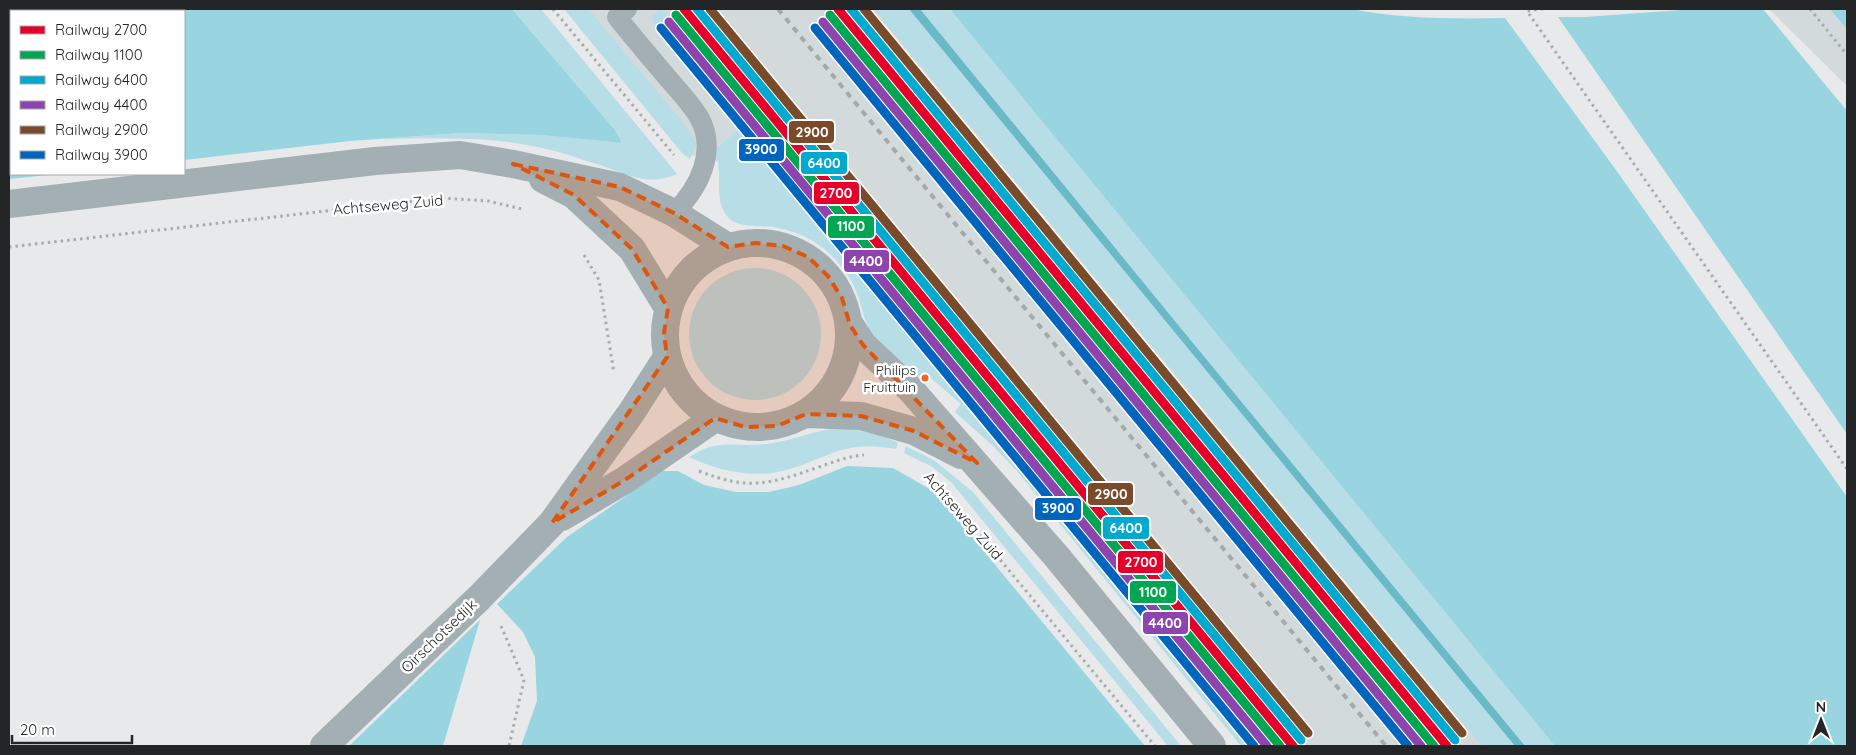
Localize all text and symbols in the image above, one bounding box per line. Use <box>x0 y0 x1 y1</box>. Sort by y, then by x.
legend <box>10 10 185 175</box>
text: Railway 2700 <box>55 20 147 39</box>
text: Railway 1100 <box>55 45 143 64</box>
text: Railway 6400 <box>55 70 148 89</box>
text: Railway 4400 <box>55 95 147 114</box>
text: Railway 2900 <box>55 120 148 139</box>
line badge: 2900 <box>788 120 835 144</box>
text: 2900 <box>795 123 829 141</box>
line badge: 3900 <box>738 138 785 162</box>
text: 3900 <box>745 140 778 158</box>
text: Railway 3900 <box>55 145 148 164</box>
line badge: 6400 <box>800 151 848 175</box>
text: 6400 <box>807 154 841 172</box>
line badge: 2700 <box>813 181 860 205</box>
text: 2700 <box>820 184 853 202</box>
street label: Achtseweg Zuid <box>332 190 444 219</box>
line badge: 1100 <box>827 215 875 239</box>
text: 1100 <box>837 217 865 235</box>
line badge: 4400 <box>843 249 890 273</box>
text: 4400 <box>849 252 883 270</box>
place label: Philips Fruittuin <box>863 361 916 396</box>
marker: Philips Fruittuin <box>920 373 930 383</box>
street label: Achtseweg Zuid <box>920 468 1007 564</box>
line badge: 2900 <box>1087 482 1134 506</box>
text: 2900 <box>1094 485 1128 503</box>
line badge: 3900 <box>1034 497 1082 521</box>
text: 3900 <box>1042 499 1075 517</box>
line badge: 6400 <box>1102 516 1150 540</box>
text: 6400 <box>1109 519 1143 537</box>
line badge: 2700 <box>1117 550 1164 574</box>
text: 2700 <box>1125 553 1158 571</box>
line badge: 1100 <box>1129 580 1177 604</box>
text: 1100 <box>1139 583 1167 601</box>
street label: Oirschotsedijk <box>397 595 481 677</box>
line badge: 4400 <box>1142 611 1189 635</box>
text: 4400 <box>1148 614 1182 632</box>
north arrow <box>1796 695 1846 745</box>
text: N <box>1816 698 1826 716</box>
scale bar <box>12 712 132 744</box>
text: 20 m <box>20 720 55 739</box>

